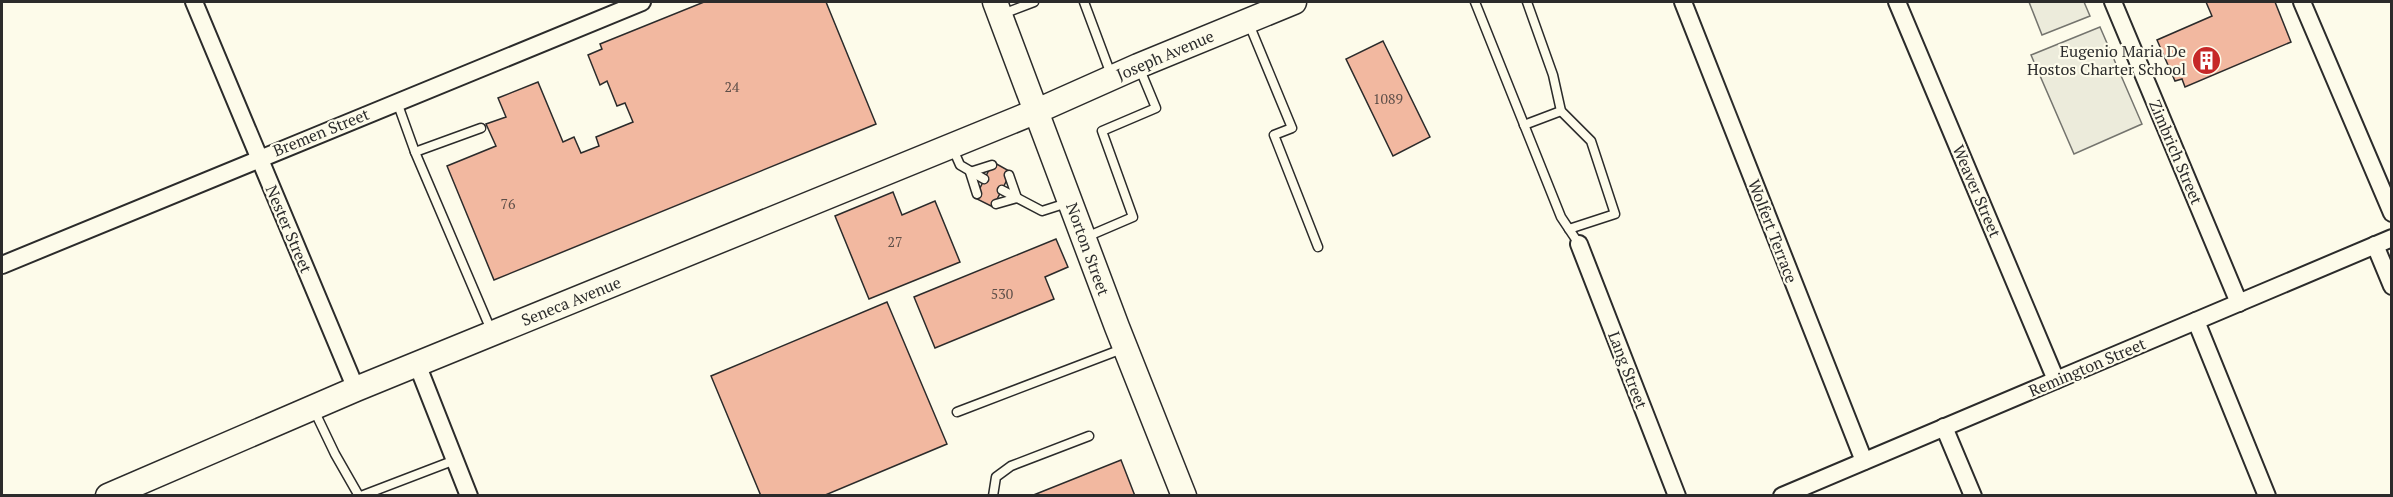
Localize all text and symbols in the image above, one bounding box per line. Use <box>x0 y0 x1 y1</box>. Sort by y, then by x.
street label: Joseph Avenue <box>1113 25 1217 85</box>
place label: Eugenio Maria De Hostos Charter School <box>2027 40 2186 80</box>
building icon: Eugenio Maria De Hostos Charter School <box>2191 44 2223 76</box>
house number: 24 <box>725 77 740 96</box>
house number: 1089 <box>1373 89 1403 108</box>
street label: Zimbrich Street <box>2144 96 2208 208</box>
street label: Bremen Street <box>270 103 372 161</box>
street label: Weaver Street <box>1948 141 2006 241</box>
street label: Wolfert Terrace <box>1743 176 1803 286</box>
street label: Nester Street <box>261 182 317 276</box>
house number: 76 <box>501 194 516 213</box>
street label: Norton Street <box>1061 199 1115 299</box>
house number: 27 <box>888 232 902 251</box>
street label: Seneca Avenue <box>518 271 624 331</box>
house number: 530 <box>991 284 1013 303</box>
street label: Lang Street <box>1603 328 1653 412</box>
street label: Remington Street <box>2025 332 2149 402</box>

